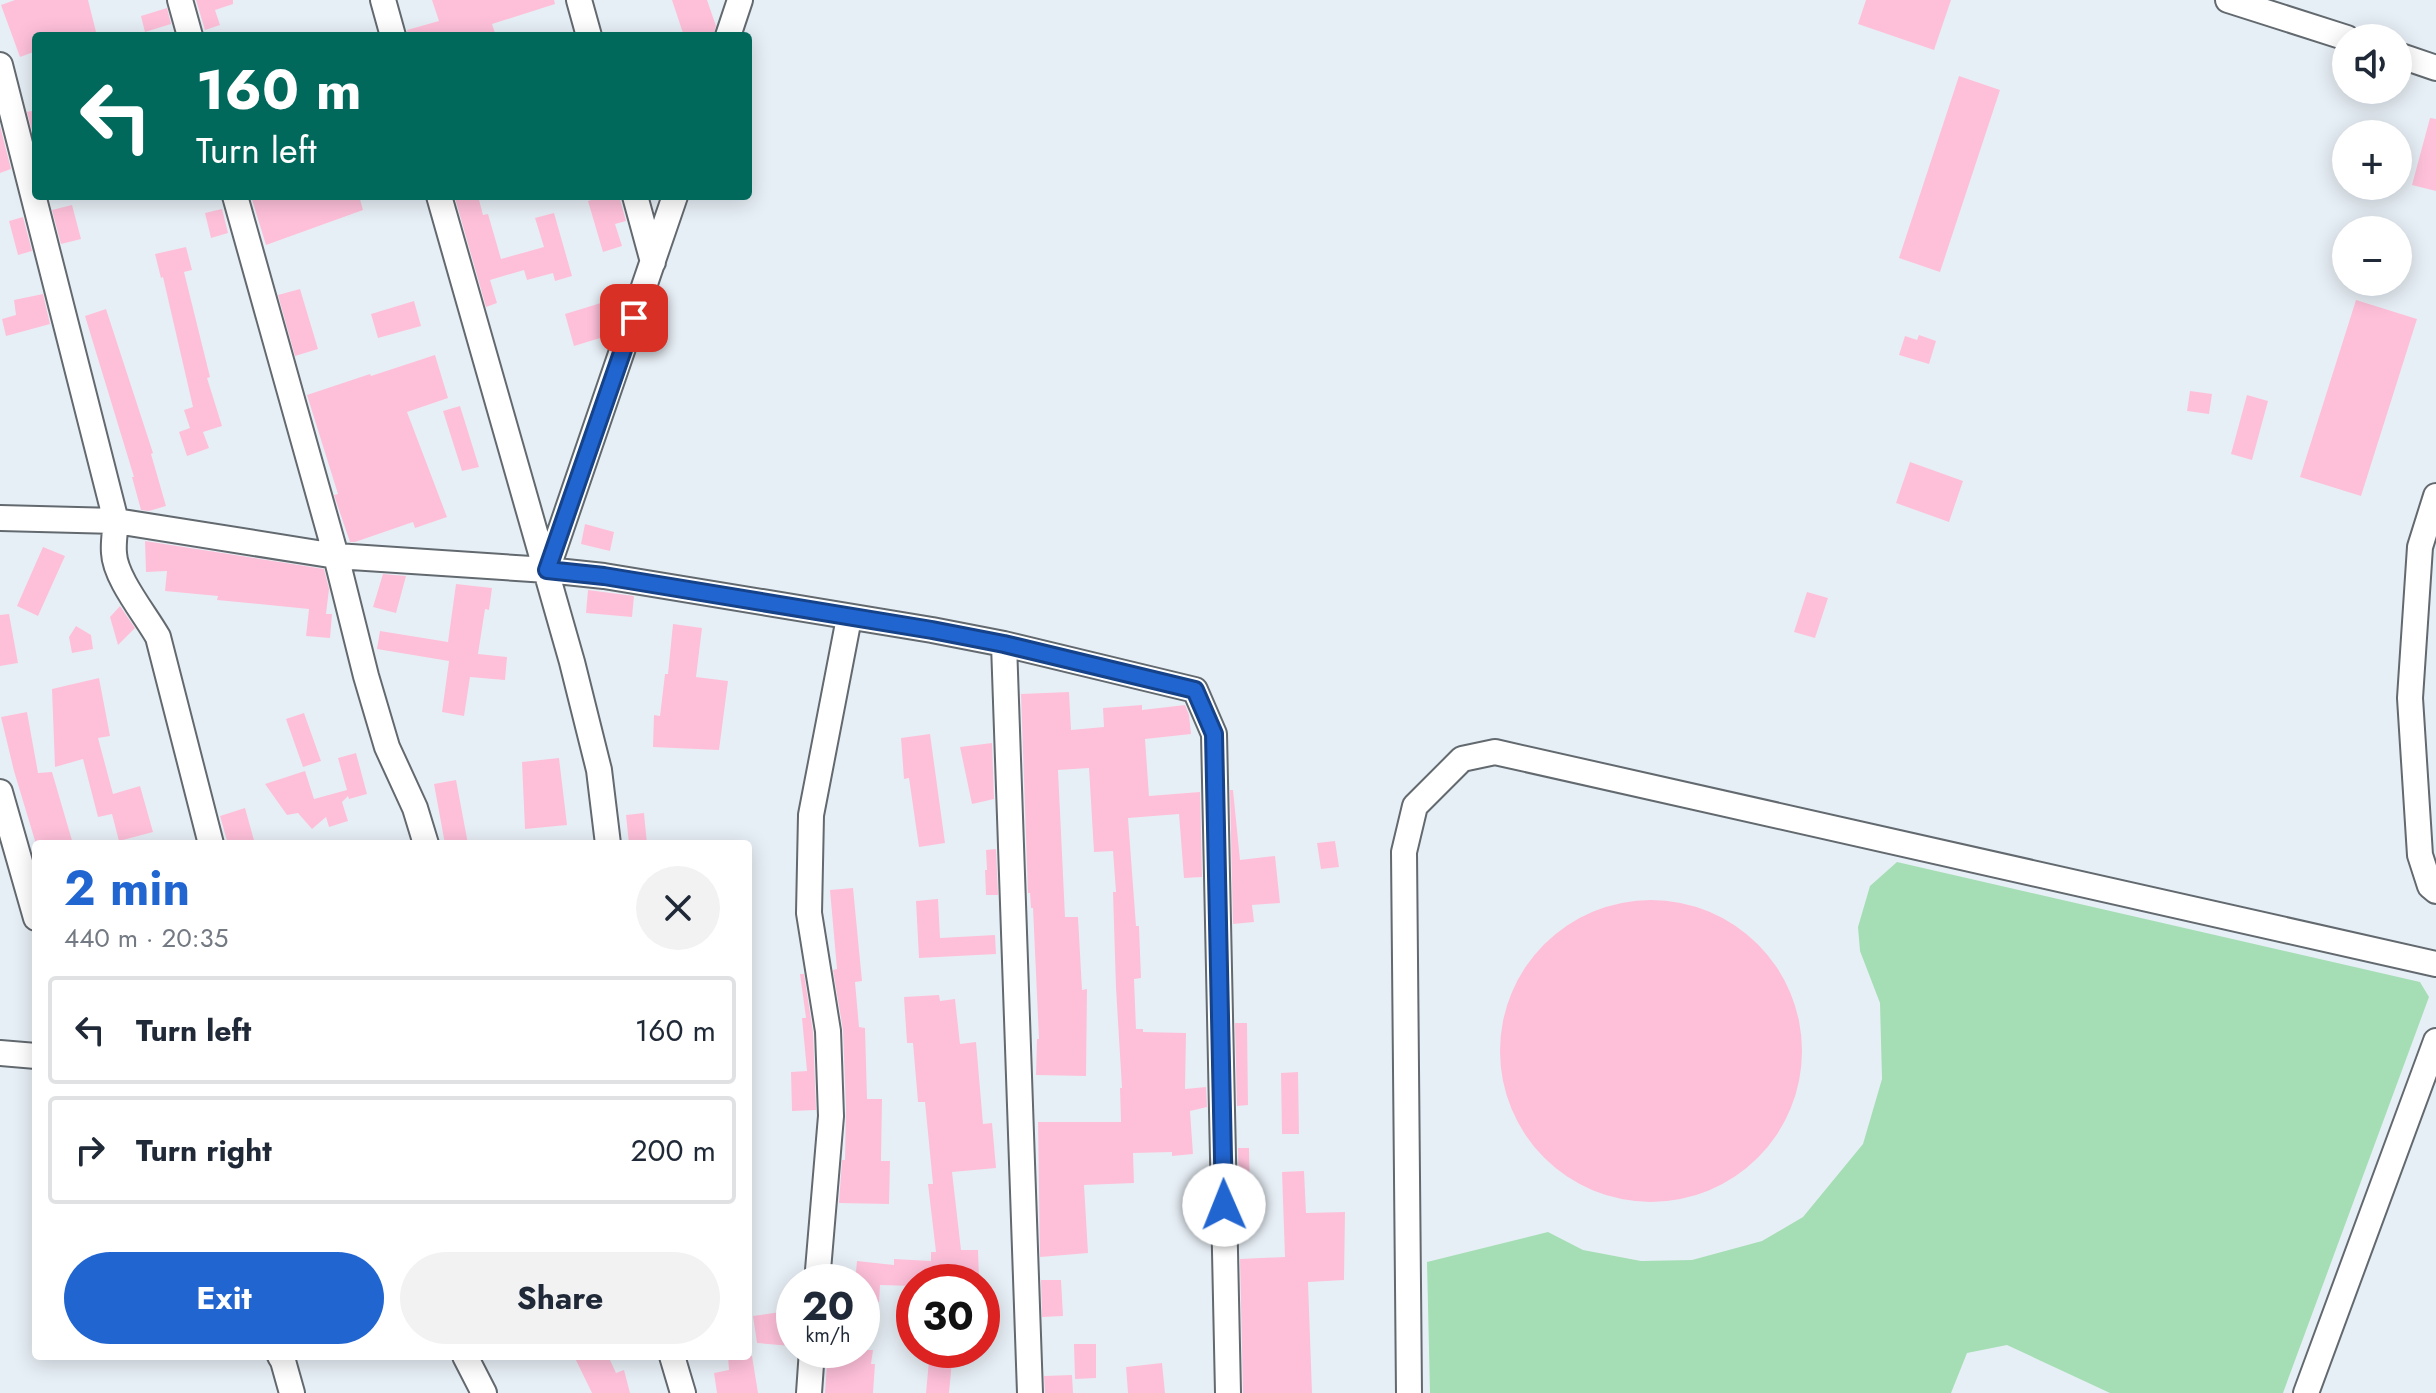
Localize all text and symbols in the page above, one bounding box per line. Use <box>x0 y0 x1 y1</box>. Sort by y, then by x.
map controls <box>2332 24 2412 296</box>
button: sound <box>2332 24 2412 104</box>
text: 160 m <box>196 49 362 130</box>
icon: left <box>64 64 168 168</box>
button: + <box>2332 120 2412 200</box>
text: Turn left <box>196 124 317 176</box>
button: − <box>2332 216 2412 296</box>
pin <box>600 284 668 352</box>
icon: arrive <box>612 296 656 340</box>
text: 2 min <box>64 854 190 923</box>
button: close <box>636 866 720 950</box>
text: 440 m · 20:35 <box>64 919 228 957</box>
icon: left <box>68 1008 112 1052</box>
text: Turn left <box>136 1009 251 1052</box>
text: 160 m <box>635 1009 716 1052</box>
icon: right <box>68 1128 112 1172</box>
text: Turn right <box>136 1129 272 1172</box>
text: 200 m <box>631 1129 716 1172</box>
position arrow <box>1182 1163 1266 1247</box>
button: Exit <box>64 1252 384 1344</box>
button: Share <box>400 1252 720 1344</box>
speed limit sign: 30 <box>896 1264 1000 1368</box>
text: 20 <box>802 1277 854 1335</box>
text: km/h <box>805 1321 851 1350</box>

